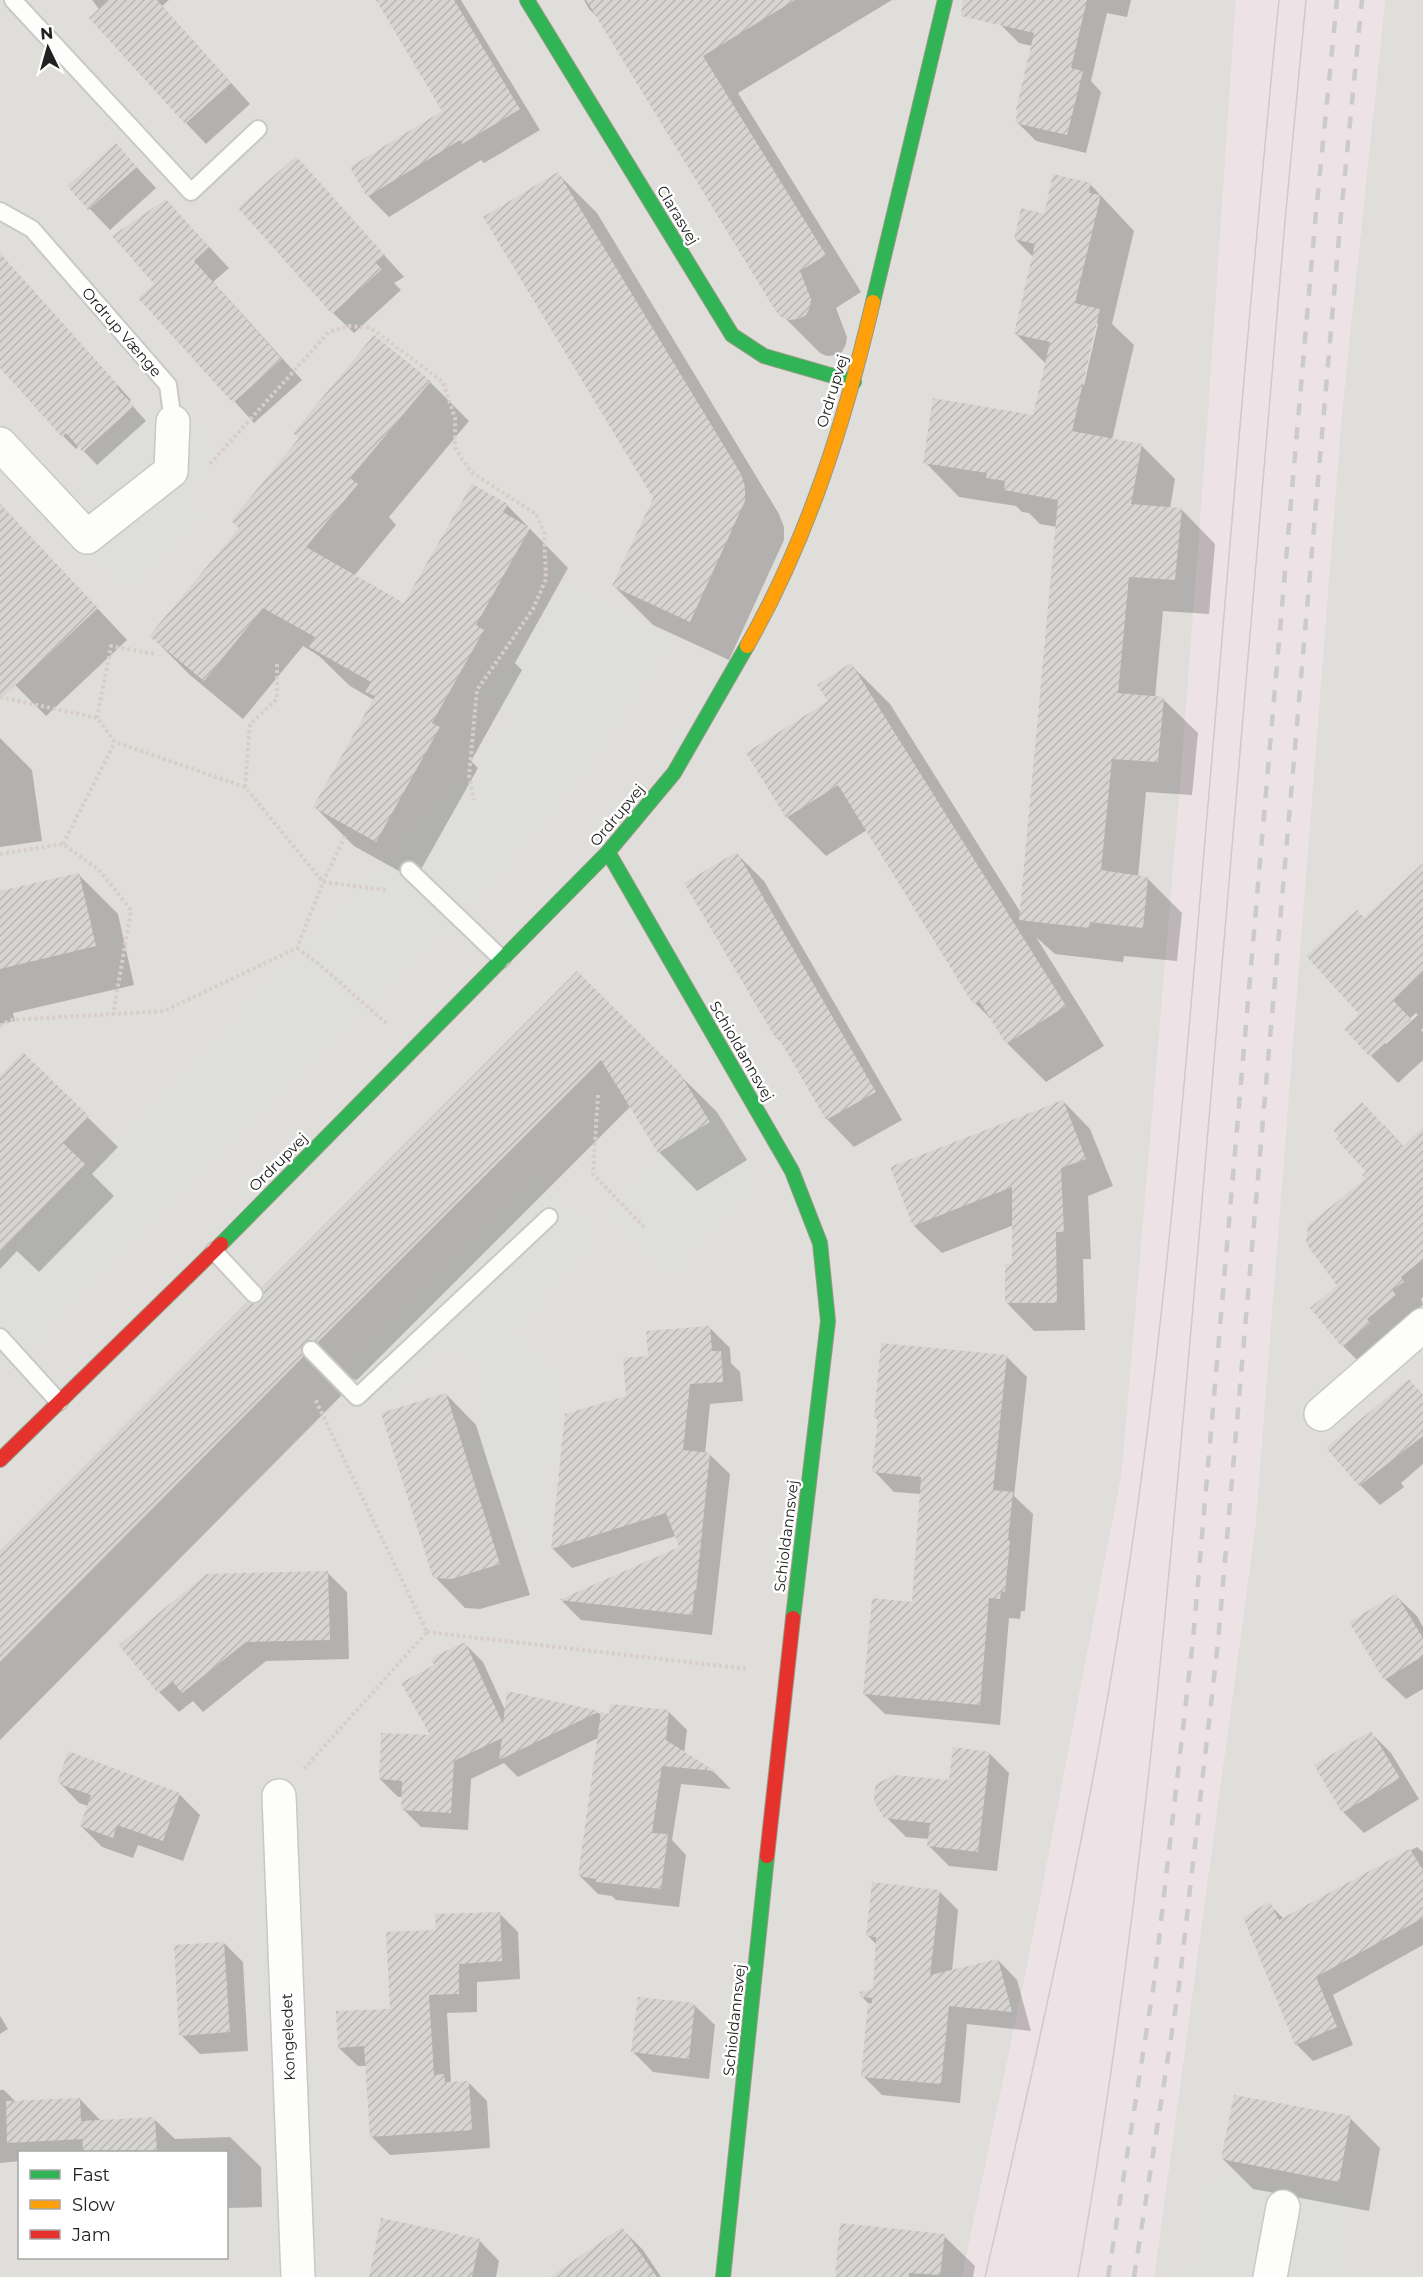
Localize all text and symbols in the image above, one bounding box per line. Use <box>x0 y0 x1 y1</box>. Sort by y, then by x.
north arrow <box>18 18 78 78</box>
text: N <box>39 24 54 44</box>
street label: Clarasvej <box>653 182 703 248</box>
street label: Ordrup Vænge <box>78 283 166 381</box>
street label: Ordrupvej <box>812 352 852 430</box>
street label: Ordrupvej <box>585 780 649 850</box>
street label: Schioldannsvej <box>706 997 778 1105</box>
street label: Ordrupvej <box>245 1129 311 1195</box>
street label: Schioldannsvej <box>770 1479 802 1593</box>
street label: Schioldannsvej <box>719 1963 749 2077</box>
street label: Kongeledet <box>277 1993 299 2081</box>
legend <box>18 2151 228 2259</box>
text: Fast <box>72 2164 110 2186</box>
text: Slow <box>72 2194 115 2216</box>
text: Jam <box>71 2224 111 2246</box>

